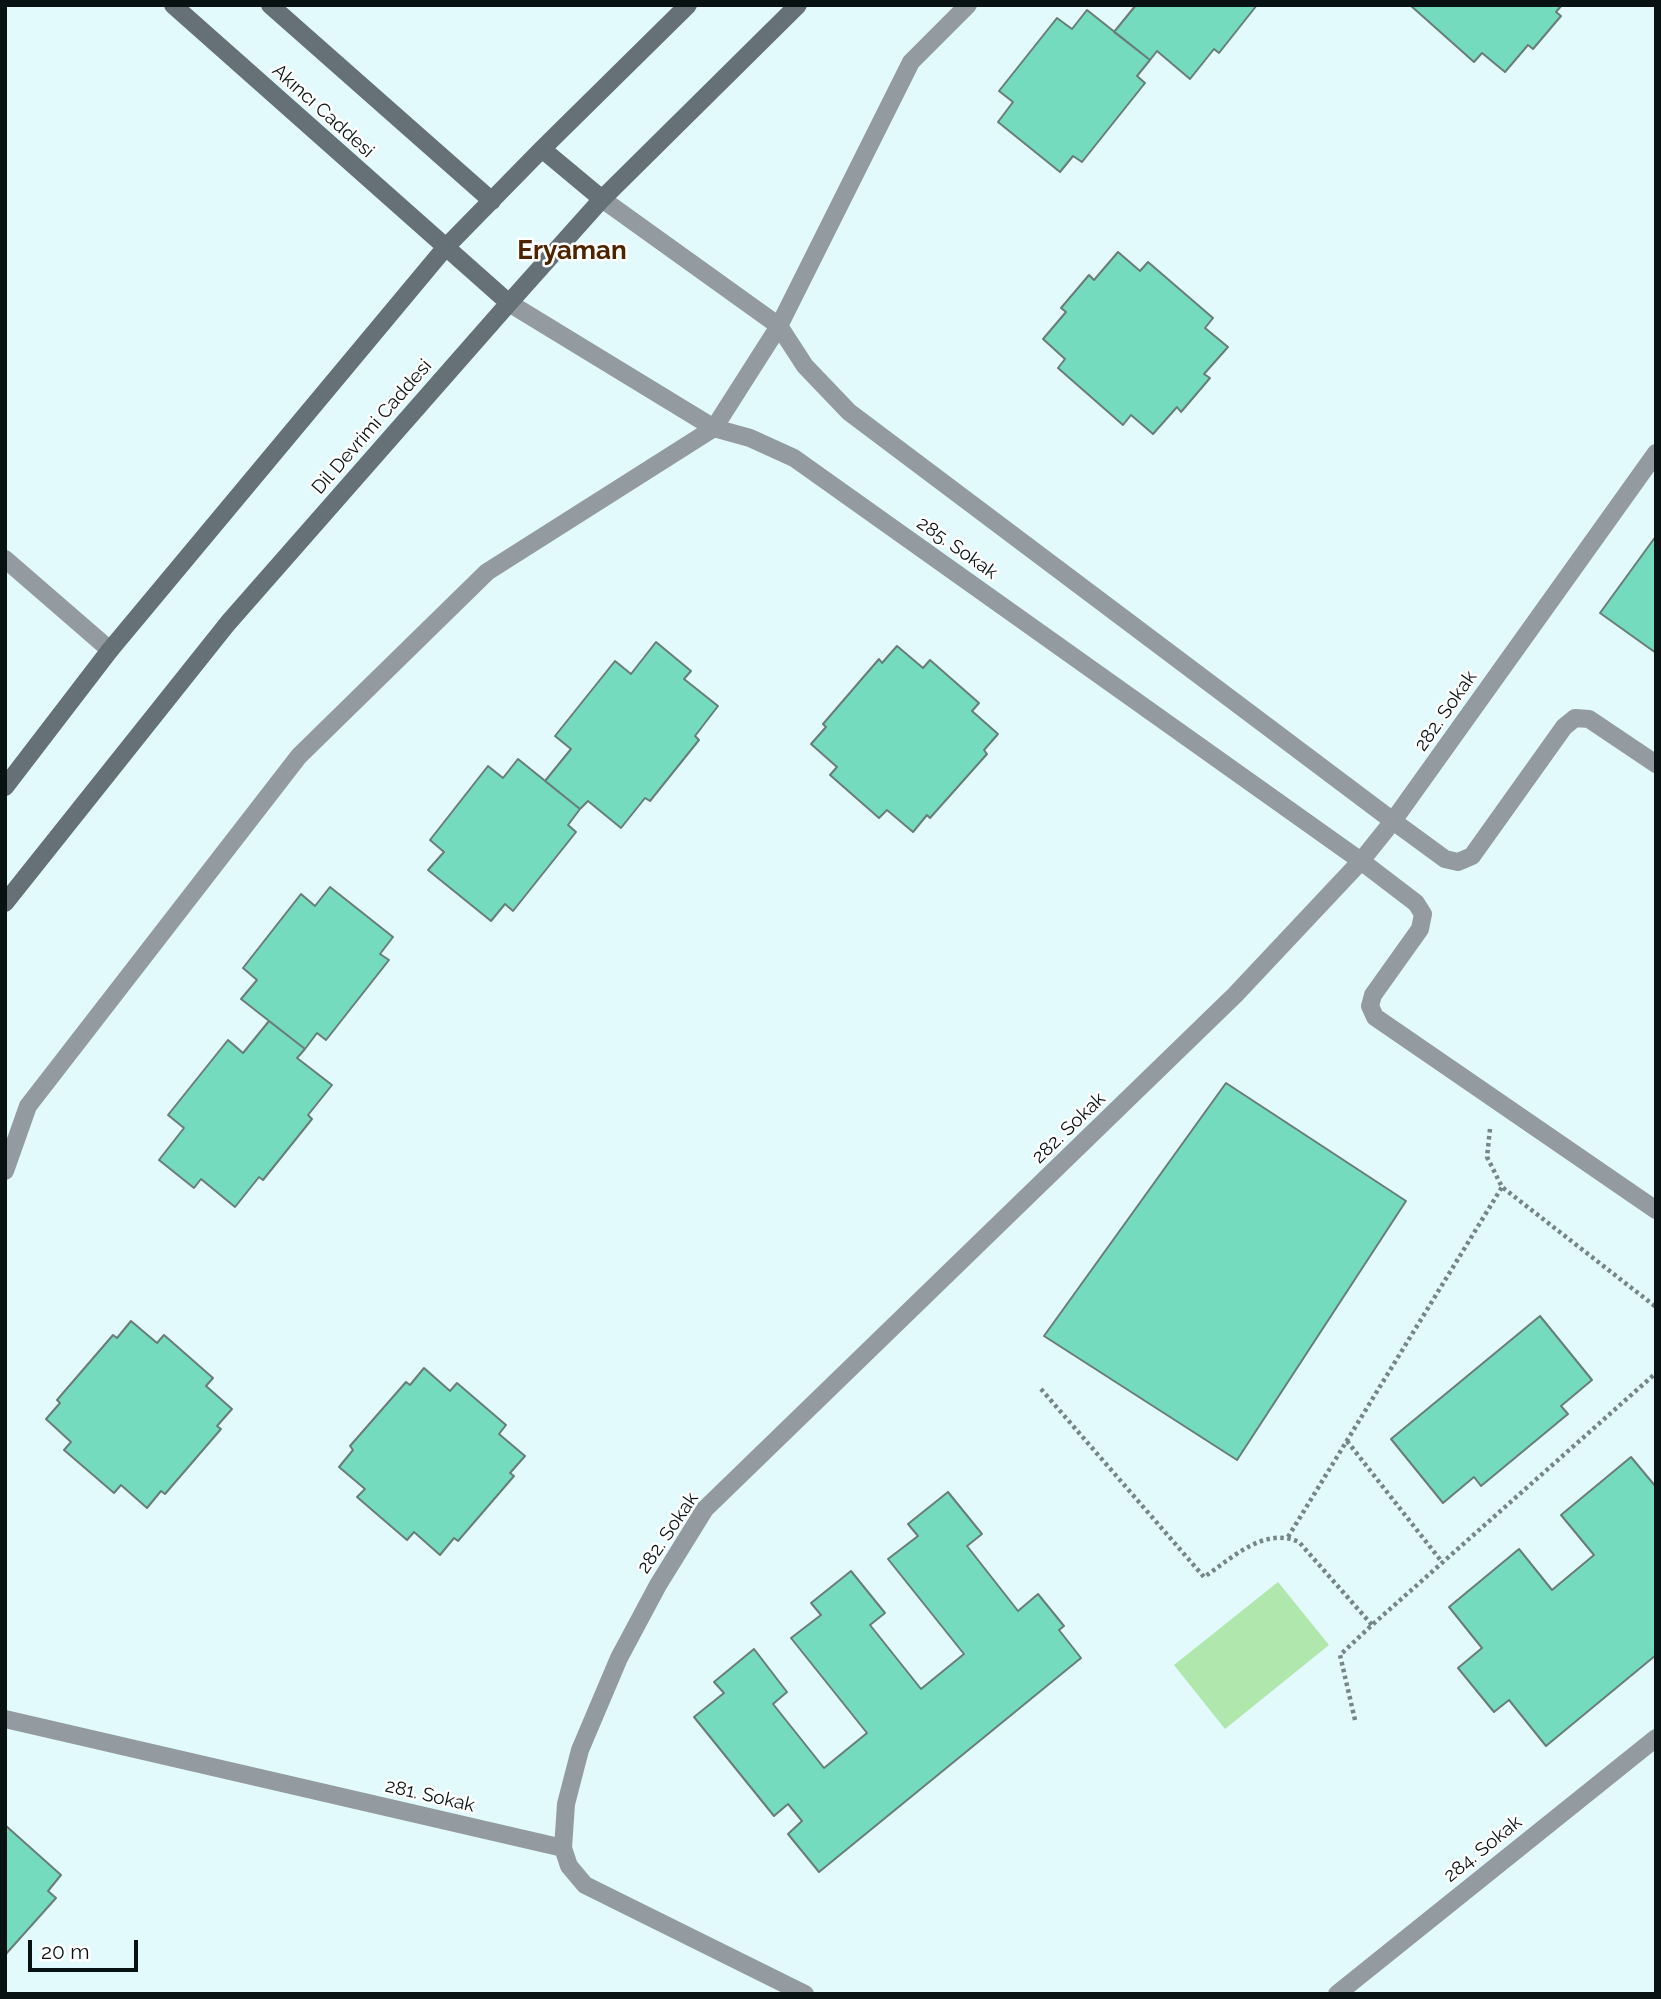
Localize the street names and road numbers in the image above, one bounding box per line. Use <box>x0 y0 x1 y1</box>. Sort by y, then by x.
street label: Akıncı Caddesi <box>267 59 379 163</box>
street label: Dil Devrimi Caddesi <box>307 355 437 499</box>
street label: 285. Sokak <box>912 512 1002 584</box>
street label: 282. Sokak <box>1410 666 1482 756</box>
street label: 282. Sokak <box>1028 1088 1110 1168</box>
street label: 282. Sokak <box>633 1488 703 1578</box>
street label: 281. Sokak <box>383 1775 477 1817</box>
street label: 284. Sokak <box>1440 1811 1526 1887</box>

